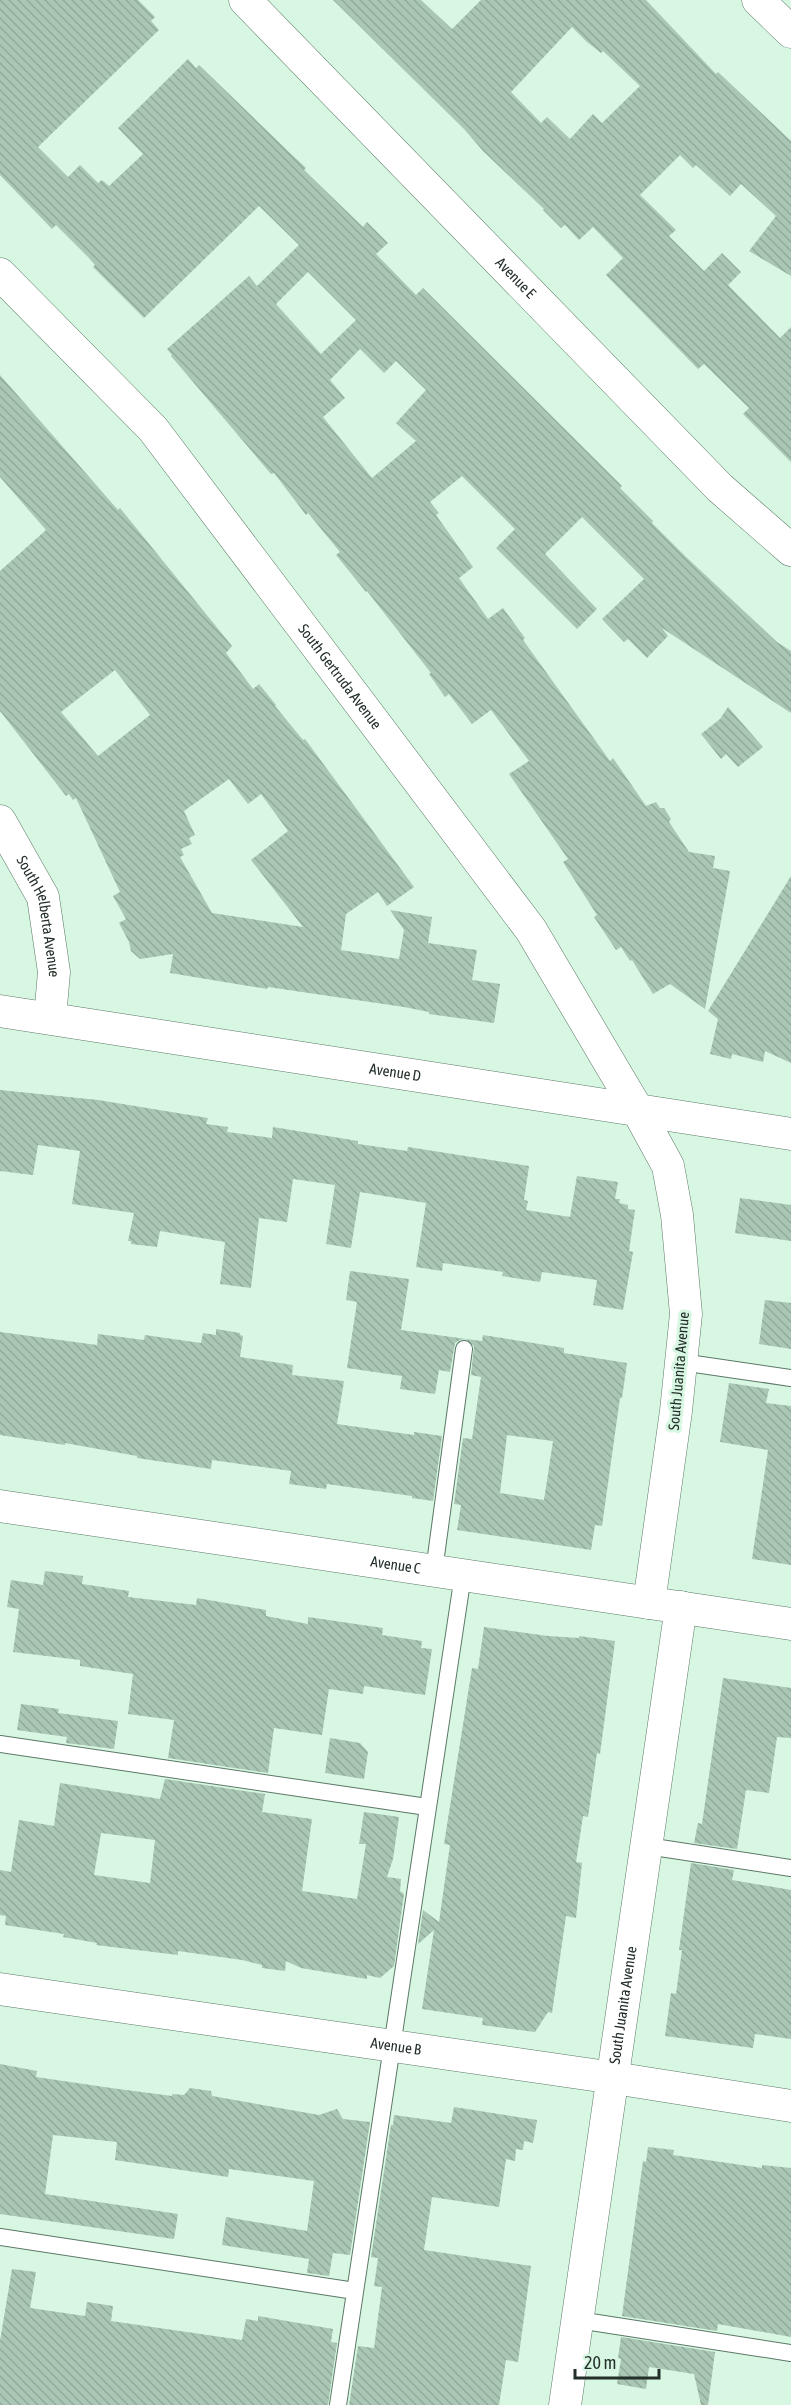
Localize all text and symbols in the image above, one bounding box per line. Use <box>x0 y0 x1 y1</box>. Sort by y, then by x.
street label: Avenue E <box>492 254 540 302</box>
street label: South Gertruda Avenue <box>295 620 385 732</box>
street label: South Helberta Avenue <box>13 853 63 978</box>
street label: Avenue D <box>368 1060 422 1084</box>
street label: South Juanita Avenue <box>665 1311 692 1431</box>
street label: Avenue C <box>370 1552 422 1577</box>
street label: South Juanita Avenue <box>606 1945 640 2065</box>
street label: Avenue B <box>370 2034 422 2058</box>
scale bar <box>575 2342 659 2380</box>
text: 20 m <box>584 2352 616 2373</box>

